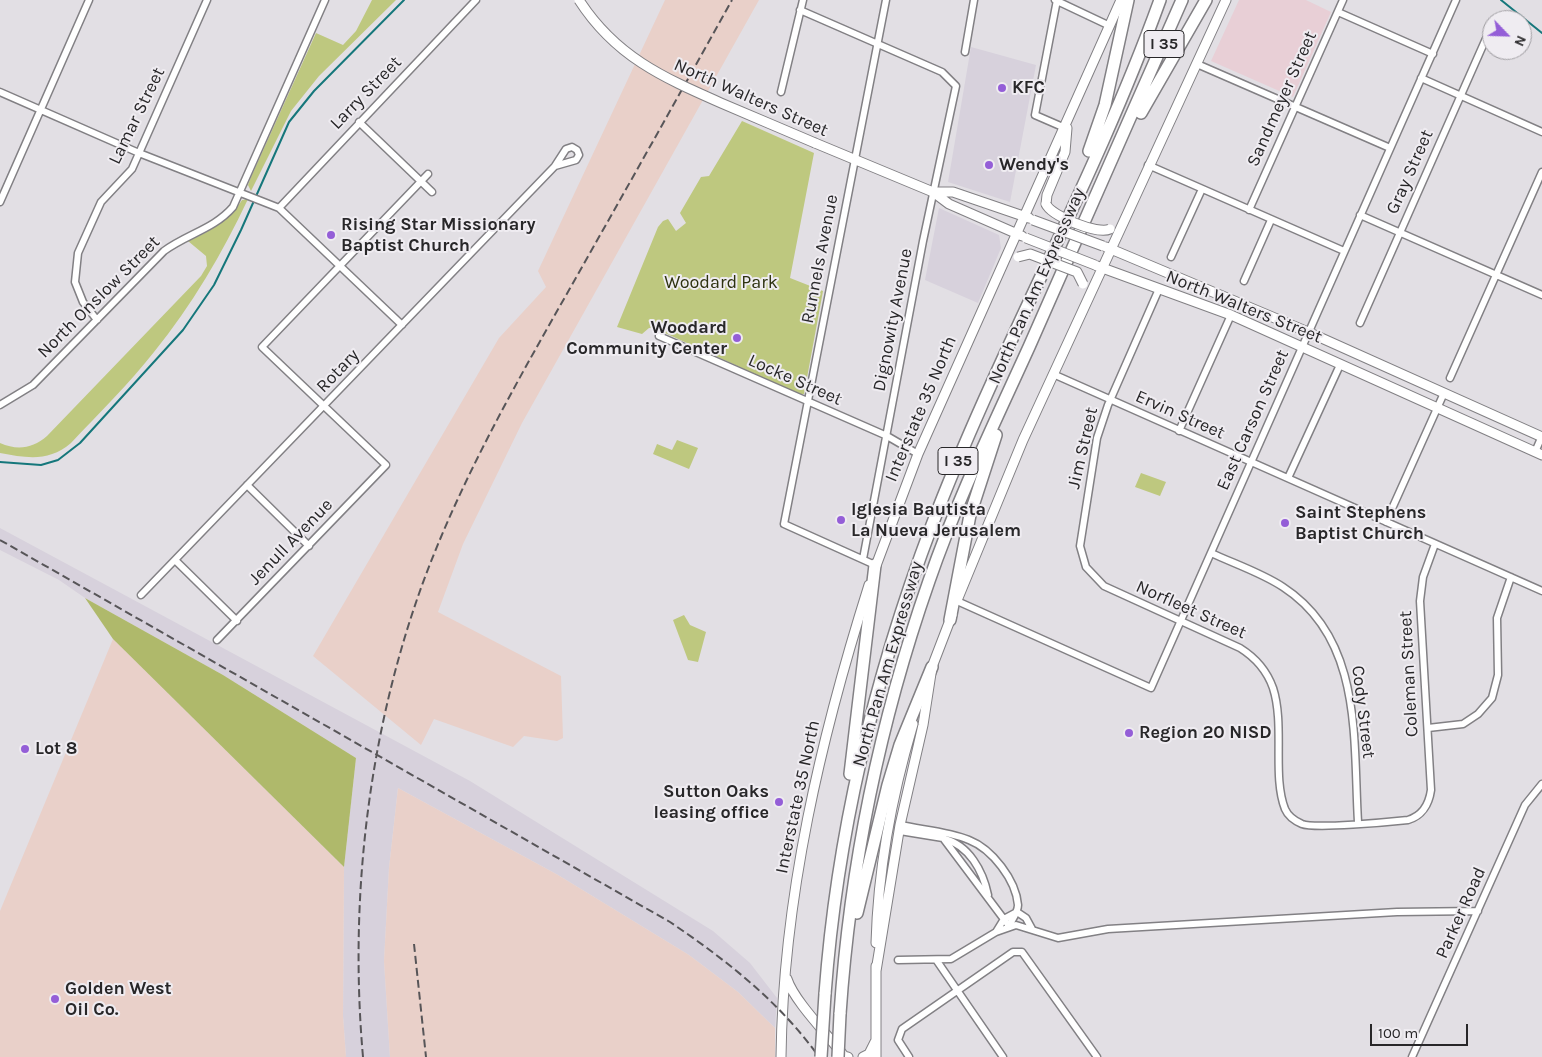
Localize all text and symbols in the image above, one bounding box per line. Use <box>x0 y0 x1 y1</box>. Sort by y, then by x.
north arrow <box>1482 10 1532 60</box>
street label: Sandmeyer Street <box>1242 28 1322 170</box>
road number: I 35 <box>1144 31 1184 58</box>
text: N <box>1510 33 1530 49</box>
street label: Larry Street <box>326 52 406 134</box>
street label: North Walters Street <box>670 54 832 142</box>
street label: Lamar Street <box>104 64 170 168</box>
place label: KFC <box>1012 77 1045 99</box>
marker: KFC <box>996 82 1008 94</box>
street label: Gray Street <box>1382 126 1438 218</box>
place label: Wendy's <box>999 154 1069 176</box>
marker: Wendy's <box>983 159 995 171</box>
street label: North Pan Am Expressway <box>984 184 1090 388</box>
street label: Runnels Avenue <box>797 193 843 325</box>
place label: Rising Star Missionary Baptist Church <box>341 214 535 256</box>
marker: Rising Star Missionary Baptist Church <box>325 229 337 241</box>
street label: North Onslow Street <box>33 231 165 363</box>
street label: Dignowity Avenue <box>869 247 917 393</box>
street label: North Walters Street <box>1163 266 1325 348</box>
park label: Woodard Park <box>664 272 778 294</box>
place label: Woodard Community Center <box>566 317 727 359</box>
marker: Woodard Community Center <box>731 332 743 344</box>
street label: Interstate 35 North <box>881 333 961 485</box>
street label: Rotary <box>312 345 364 397</box>
street label: East Carson Street <box>1212 346 1294 494</box>
street label: Locke Street <box>745 350 845 410</box>
street label: Ervin Street <box>1132 386 1228 444</box>
street label: Jim Street <box>1063 405 1103 491</box>
road number: I 35 <box>938 448 978 474</box>
street label: Jenull Avenue <box>244 494 338 590</box>
place label: Iglesia Bautista La Nueva Jerusalem <box>851 499 1021 542</box>
place label: Saint Stephens Baptist Church <box>1295 502 1426 544</box>
marker: Iglesia Bautista La Nueva Jerusalem <box>835 514 847 526</box>
marker: Saint Stephens Baptist Church <box>1279 517 1291 529</box>
street label: North Pan Am Expressway <box>848 559 928 769</box>
street label: Norfleet Street <box>1132 576 1250 644</box>
street label: Coleman Street <box>1395 610 1423 738</box>
street label: Cody Street <box>1347 664 1379 760</box>
street label: Interstate 35 North <box>771 718 825 876</box>
place label: Region 20 NISD <box>1139 722 1272 744</box>
marker: Region 20 NISD <box>1123 727 1135 739</box>
place label: Lot 8 <box>35 738 77 760</box>
marker: Lot 8 <box>19 743 31 755</box>
place label: Sutton Oaks leasing office <box>653 781 769 824</box>
marker: Sutton Oaks leasing office <box>773 796 785 808</box>
street label: Parker Road <box>1431 864 1491 962</box>
place label: Golden West Oil Co. <box>65 978 172 1021</box>
marker: Golden West Oil Co. <box>49 993 61 1005</box>
scale bar <box>1372 1014 1470 1046</box>
text: 100 m <box>1378 1024 1418 1042</box>

